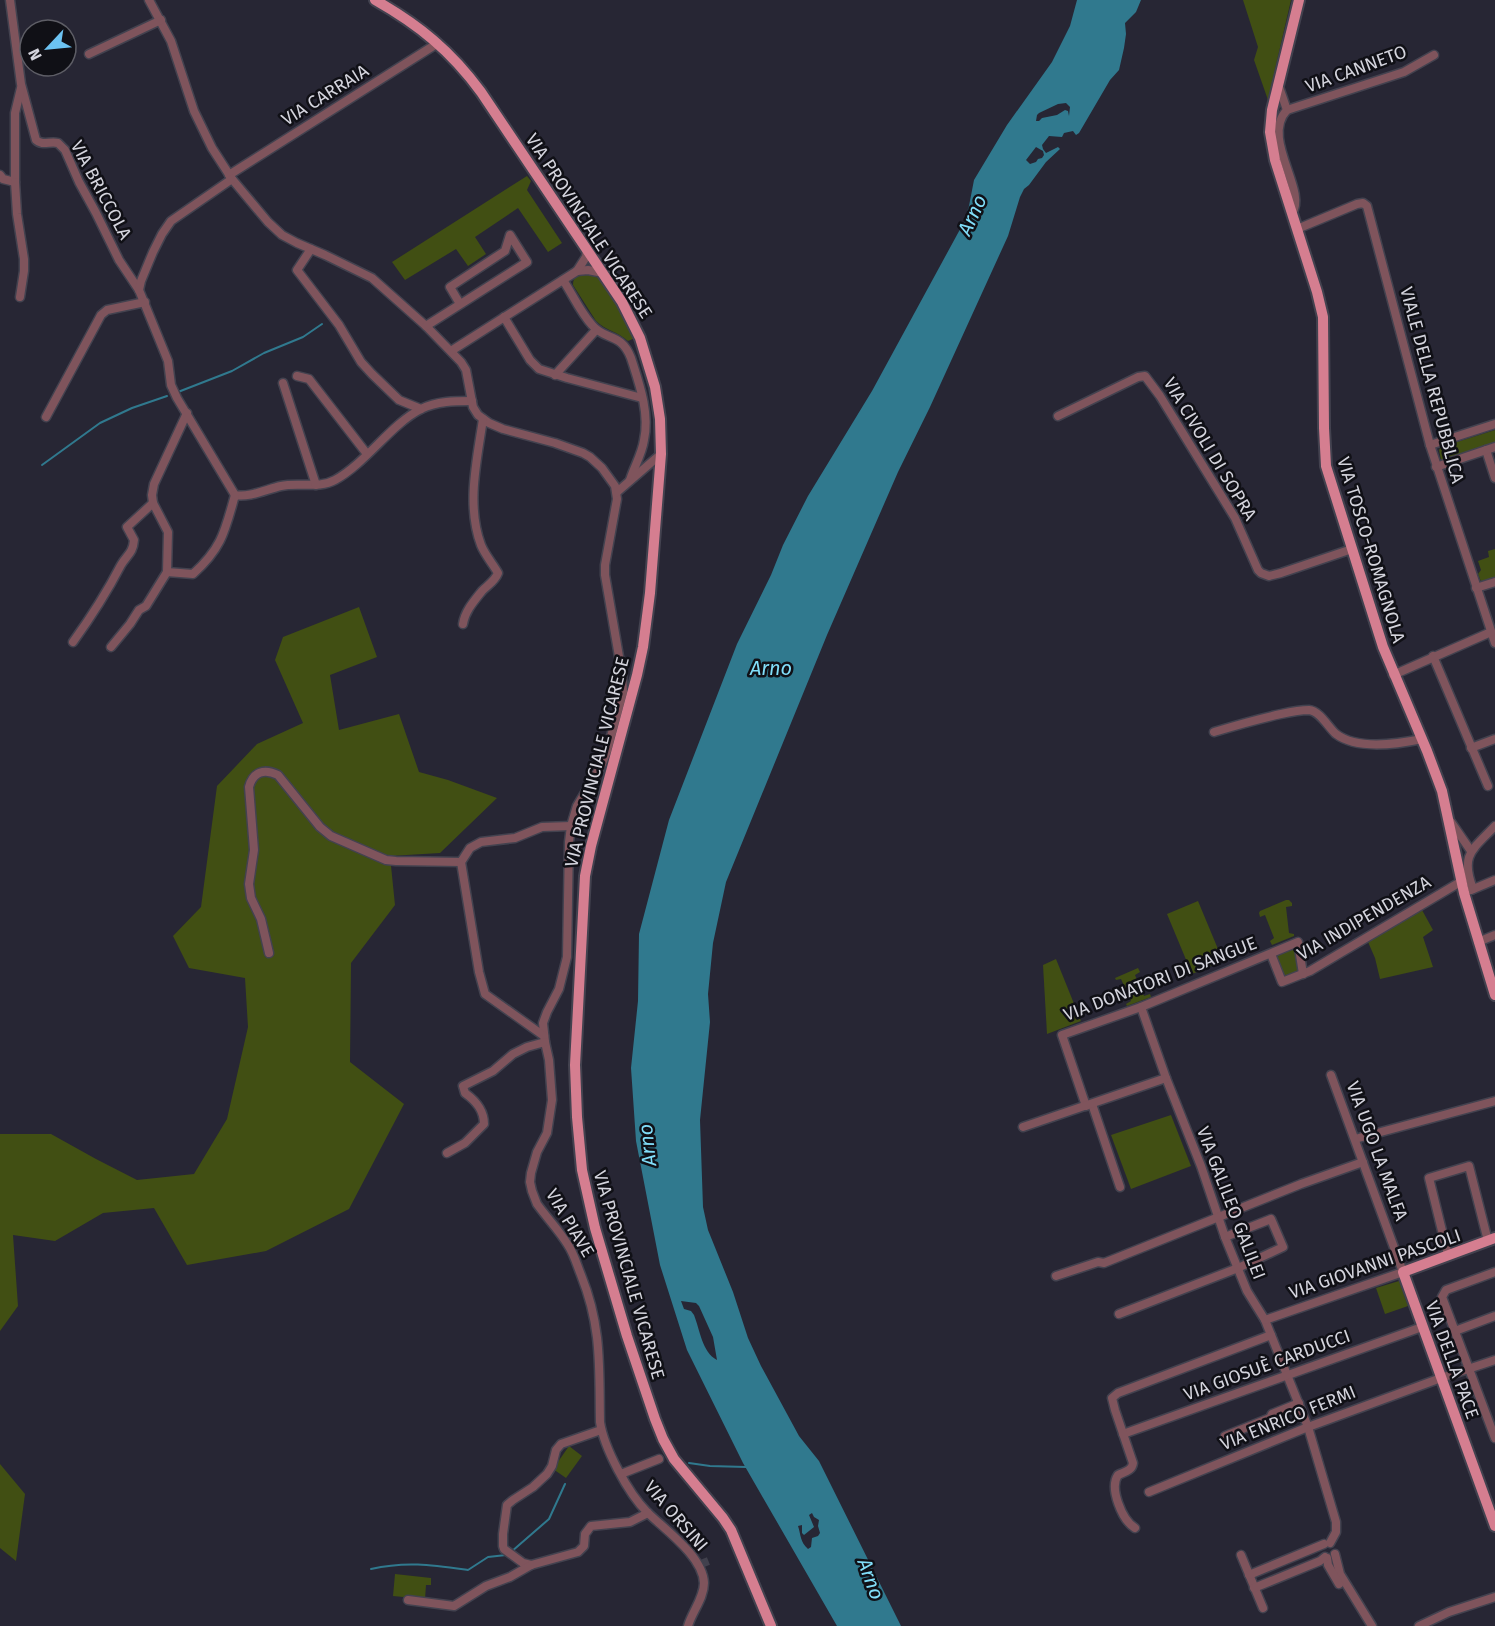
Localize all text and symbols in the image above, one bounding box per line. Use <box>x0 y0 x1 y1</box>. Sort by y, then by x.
north arrow <box>18 18 78 78</box>
street label: VIA CANNETO <box>1302 41 1410 97</box>
text: N <box>24 45 46 63</box>
street label: VIA CARRAIA <box>277 59 373 130</box>
street label: VIA PROVINCIALE VICARESE <box>521 129 657 323</box>
street label: VIA BRICCOLA <box>66 137 137 244</box>
water label: Arno <box>952 191 992 240</box>
street label: VIALE DELLA REPUBBLICA <box>1395 284 1469 486</box>
street label: VIA CIVOLI DI SOPRA <box>1159 374 1262 525</box>
street label: VIA TOSCO-ROMAGNOLA <box>1332 454 1410 646</box>
street label: VIA PROVINCIALE VICARESE <box>560 654 634 870</box>
water label: Arno <box>749 656 792 680</box>
street label: VIA INDIPENDENZA <box>1293 871 1435 965</box>
street label: VIA DONATORI DI SANGUE <box>1060 932 1260 1026</box>
street label: VIA UGO LA MALFA <box>1342 1078 1413 1224</box>
water label: Arno <box>633 1123 661 1168</box>
street label: VIA GALILEO GALILEI <box>1192 1124 1270 1282</box>
street label: VIA PROVINCIALE VICARESE <box>589 1168 669 1382</box>
street label: VIA PIAVE <box>541 1185 599 1261</box>
street label: VIA GIOVANNI PASCOLI <box>1286 1224 1464 1304</box>
street label: VIA DELLA PACE <box>1420 1298 1484 1422</box>
street label: VIA GIOSUÈ CARDUCCI <box>1180 1324 1353 1405</box>
street label: VIA ENRICO FERMI <box>1217 1381 1359 1455</box>
street label: VIA ORSINI <box>639 1476 713 1556</box>
water label: Arno <box>852 1554 889 1603</box>

